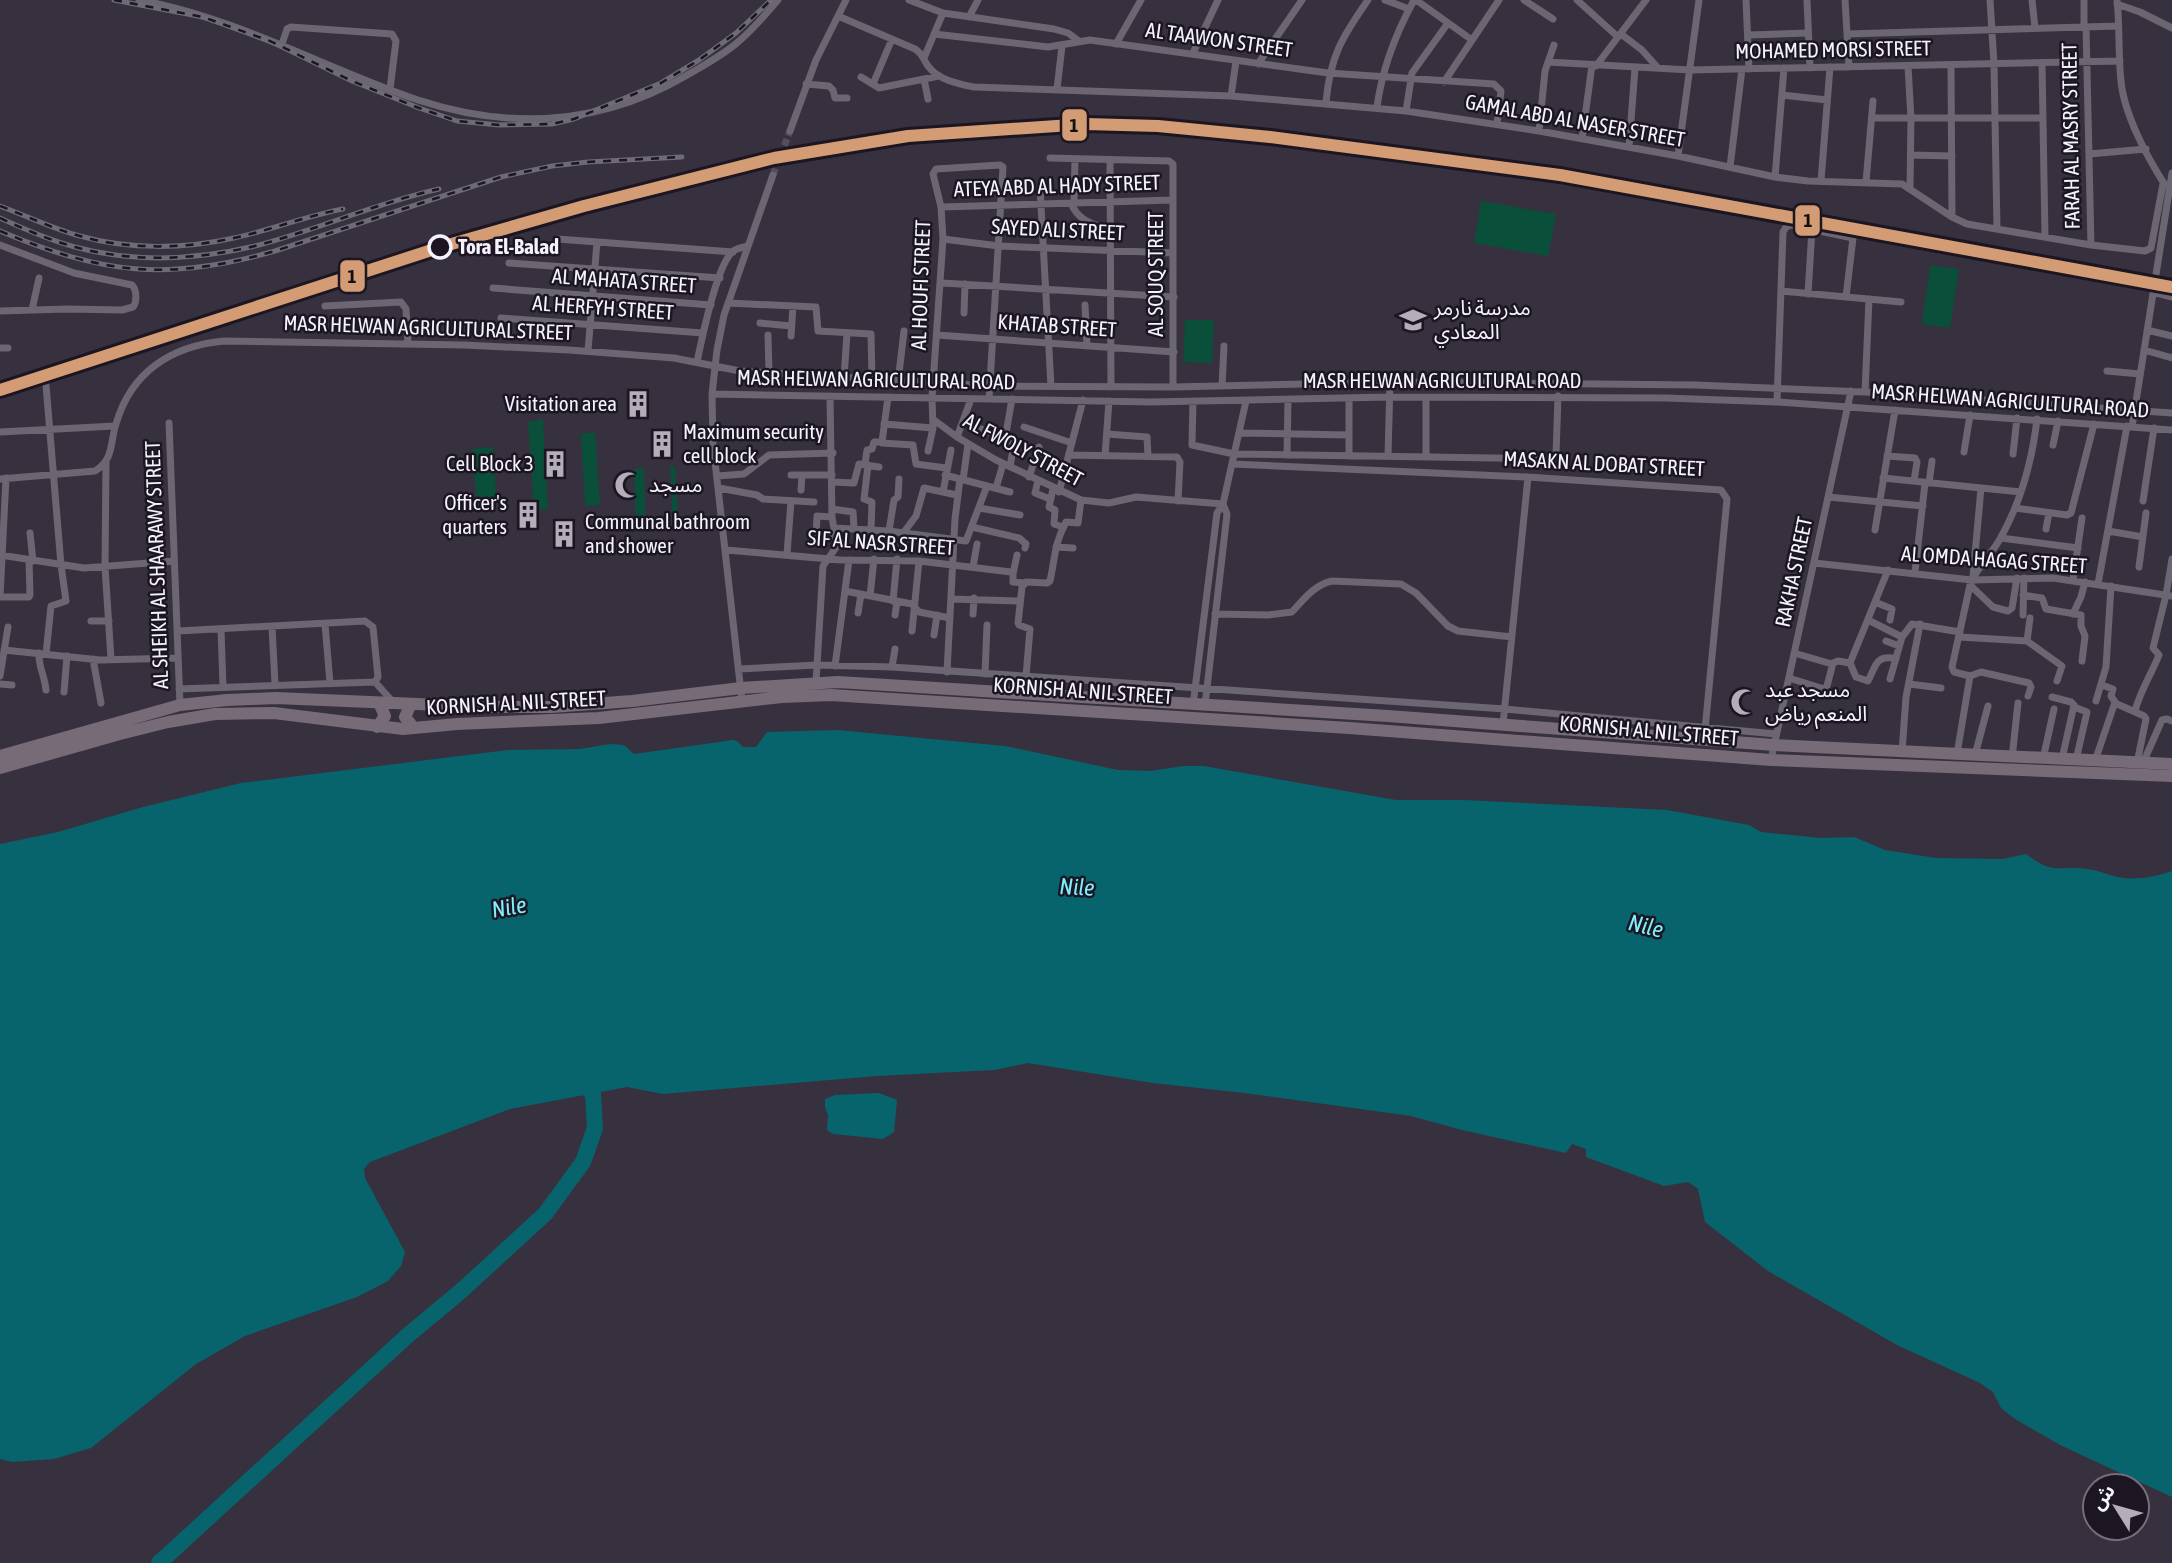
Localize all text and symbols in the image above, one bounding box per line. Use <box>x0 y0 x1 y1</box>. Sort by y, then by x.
street label: AL TAAWON STREET <box>1144 17 1294 61</box>
street label: MOHAMED MORSI STREET <box>1735 35 1931 63</box>
street label: FARAH AL MASRY STREET <box>2056 42 2084 230</box>
street label: GAMAL ABD AL NASER STREET <box>1464 89 1687 151</box>
line badge: 1 <box>1061 108 1088 142</box>
text: 1 <box>1070 114 1079 136</box>
street label: ATEYA ABD AL HADY STREET <box>953 169 1161 201</box>
line badge: 1 <box>1794 204 1821 237</box>
text: 1 <box>1804 209 1813 231</box>
street label: AL SOUQ STREET <box>1143 211 1167 337</box>
street label: SAYED ALI STREET <box>991 214 1125 244</box>
street label: AL HOUFI STREET <box>906 219 934 351</box>
place label: Tora El-Balad <box>458 234 559 258</box>
marker: Tora El-Balad <box>428 235 452 259</box>
line badge: 1 <box>339 259 366 293</box>
street label: AL MAHATA STREET <box>551 263 697 297</box>
text: 1 <box>348 265 357 287</box>
street label: AL HERFYH STREET <box>532 290 674 324</box>
place label: مدرسة نارمر المعادي <box>1433 295 1531 348</box>
school or university icon: مدرسة نارمر المعادي <box>1398 305 1428 335</box>
street label: KHATAB STREET <box>997 309 1117 341</box>
street label: MASR HELWAN AGRICULTURAL STREET <box>283 310 573 344</box>
street label: MASR HELWAN AGRICULTURAL ROAD <box>737 365 1015 393</box>
street label: MASR HELWAN AGRICULTURAL ROAD <box>1303 368 1581 392</box>
street label: MASR HELWAN AGRICULTURAL ROAD <box>1870 378 2150 422</box>
building icon: Visitation area <box>623 389 653 419</box>
place label: Visitation area <box>505 391 617 415</box>
street label: AL FWOLY STREET <box>960 408 1087 491</box>
place label: Maximum security cell block <box>683 419 824 467</box>
building icon: Maximum security cell block <box>647 429 677 459</box>
street label: AL SHEIKH AL SHAARAWY STREET <box>140 441 172 690</box>
street label: MASAKN AL DOBAT STREET <box>1503 446 1705 480</box>
building icon: Cell Block 3 <box>540 449 570 479</box>
place label: Cell Block 3 <box>446 451 534 475</box>
mosque icon: مسجد <box>613 470 643 500</box>
place label: مسجد <box>649 472 702 496</box>
place label: Officer's quarters <box>442 490 507 538</box>
building icon: Officer's quarters <box>513 500 543 530</box>
place label: Communal bathroom and shower <box>585 509 750 557</box>
street label: RAKHA STREET <box>1770 514 1816 629</box>
building icon: Communal bathroom and shower <box>549 519 579 549</box>
street label: SIF AL NASR STREET <box>807 525 955 559</box>
street label: AL OMDA HAGAG STREET <box>1900 541 2088 577</box>
street label: KORNISH AL NIL STREET <box>993 672 1174 708</box>
place label: مسجد عبد المنعم رياض <box>1765 677 1867 729</box>
street label: KORNISH AL NIL STREET <box>426 685 606 719</box>
mosque icon: مسجد عبد المنعم رياض <box>1729 687 1759 717</box>
street label: KORNISH AL NIL STREET <box>1559 710 1740 750</box>
water label: Nile <box>1059 873 1095 901</box>
water label: Nile <box>490 891 528 923</box>
water label: Nile <box>1626 909 1666 943</box>
north arrow <box>2081 1472 2151 1542</box>
text: ش <box>2086 1480 2119 1514</box>

